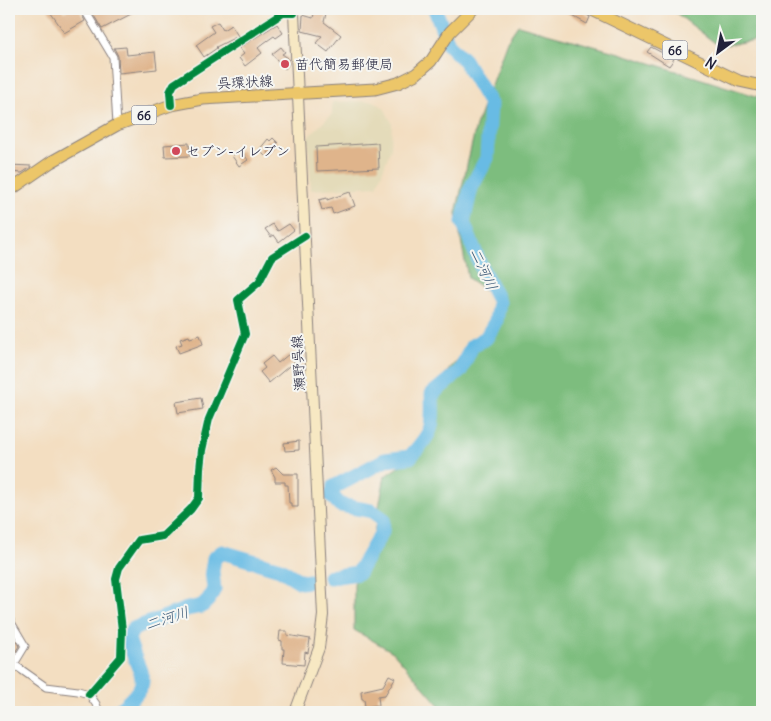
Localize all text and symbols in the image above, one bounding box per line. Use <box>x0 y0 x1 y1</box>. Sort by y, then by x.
north arrow <box>694 28 744 78</box>
road number: 66 <box>662 40 688 60</box>
text: N <box>702 53 720 73</box>
place label: 苗代簡易郵便局 <box>295 55 393 73</box>
marker: 苗代簡易郵便局 <box>279 58 291 70</box>
street label: 呉環状線 <box>217 72 273 92</box>
road number: 66 <box>132 106 156 124</box>
place label: セブン-イレブン <box>186 142 290 160</box>
marker: セブン-イレブン <box>170 145 182 157</box>
water label: 二河川 <box>466 245 502 293</box>
street label: 瀬野呉線 <box>288 335 308 391</box>
water label: 二河川 <box>143 602 191 634</box>

